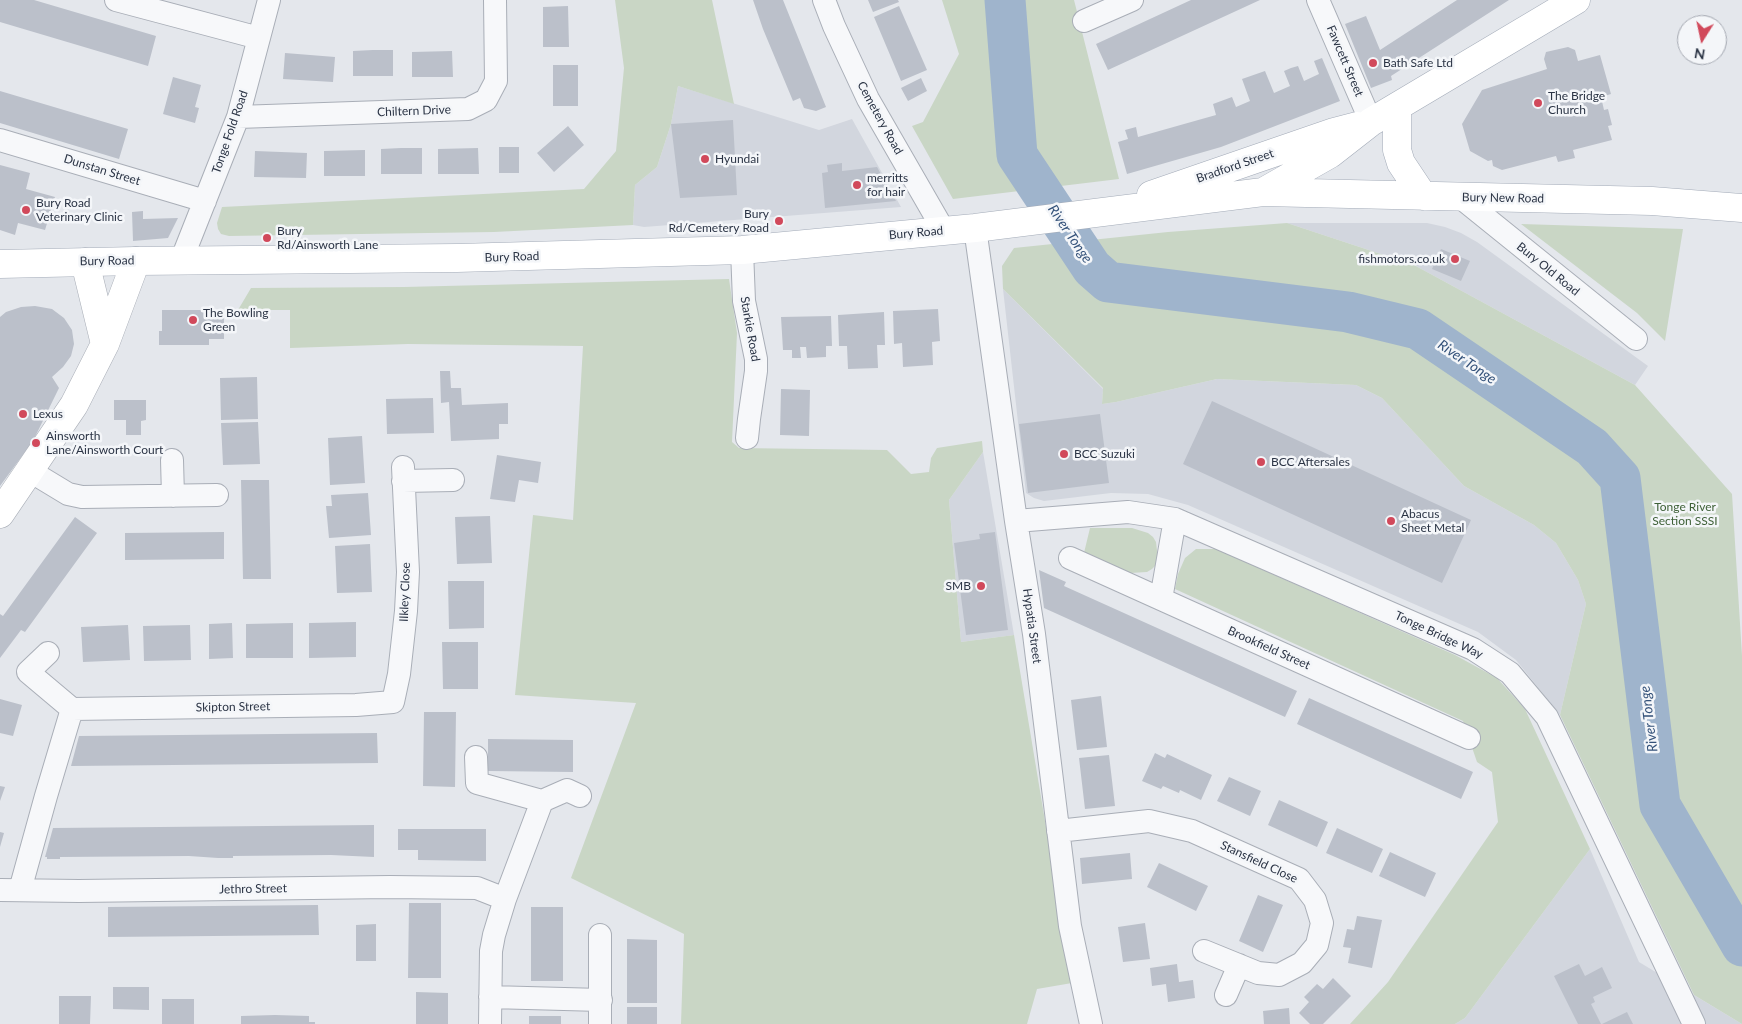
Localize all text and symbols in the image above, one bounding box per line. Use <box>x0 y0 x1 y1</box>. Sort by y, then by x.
north arrow <box>1677 15 1727 65</box>
street label: Fawcett Street <box>1324 23 1366 99</box>
text: N <box>1693 45 1706 64</box>
place label: Bath Safe Ltd <box>1383 56 1453 70</box>
marker: Bath Safe Ltd <box>1367 57 1379 69</box>
street label: Cemetery Road <box>854 79 906 157</box>
street label: Tonge Fold Road <box>209 89 251 175</box>
place label: The Bridge Church <box>1548 89 1605 117</box>
marker: The Bridge Church <box>1532 97 1544 109</box>
street label: Chiltern Drive <box>377 103 451 119</box>
street label: Bradford Street <box>1194 146 1276 186</box>
street label: Dunstan Street <box>62 152 142 188</box>
place label: Hyundai <box>715 152 759 166</box>
marker: Hyundai <box>699 153 711 165</box>
place label: merritts for hair <box>867 171 908 199</box>
marker: merritts for hair <box>851 179 863 191</box>
street label: Bury New Road <box>1462 190 1544 206</box>
place label: Bury Road Veterinary Clinic <box>36 196 123 224</box>
water label: River Tonge <box>1044 202 1096 266</box>
marker: Bury Road Veterinary Clinic <box>20 204 32 216</box>
place label: Bury Rd/Cemetery Road <box>669 207 769 235</box>
marker: Bury Rd/Cemetery Road <box>773 215 785 227</box>
street label: Bury Road <box>888 223 944 243</box>
place label: Bury Rd/Ainsworth Lane <box>277 224 378 252</box>
marker: Bury Rd/Ainsworth Lane <box>261 232 273 244</box>
street label: Bury Old Road <box>1514 239 1582 299</box>
street label: Bury Road <box>484 249 540 265</box>
place label: fishmotors.co.uk <box>1358 252 1445 266</box>
street label: Bury Road <box>80 253 134 269</box>
marker: fishmotors.co.uk <box>1449 253 1461 265</box>
street label: Starkie Road <box>737 295 763 363</box>
place label: The Bowling Green <box>203 306 269 334</box>
marker: The Bowling Green <box>187 314 199 326</box>
water label: River Tonge <box>1435 336 1499 388</box>
place label: Lexus <box>33 407 63 421</box>
marker: Lexus <box>17 408 29 420</box>
place label: Ainsworth Lane/Ainsworth Court <box>46 429 163 457</box>
marker: Ainsworth Lane/Ainsworth Court <box>30 437 42 449</box>
place label: BCC Suzuki <box>1074 447 1135 461</box>
marker: BCC Suzuki <box>1058 448 1070 460</box>
place label: BCC Aftersales <box>1271 455 1350 469</box>
marker: BCC Aftersales <box>1255 456 1267 468</box>
park label: Tonge River Section SSSI <box>1652 500 1718 528</box>
place label: Abacus Sheet Metal <box>1401 507 1464 535</box>
marker: Abacus Sheet Metal <box>1385 515 1397 527</box>
street label: Ilkley Close <box>397 562 413 622</box>
place label: SMB <box>946 579 971 593</box>
marker: SMB <box>975 580 987 592</box>
street label: Hypatia Street <box>1020 587 1044 665</box>
street label: Tonge Bridge Way <box>1393 608 1485 662</box>
street label: Brookfield Street <box>1225 623 1313 673</box>
water label: River Tonge <box>1637 685 1661 753</box>
street label: Skipton Street <box>196 699 270 715</box>
street label: Stansfield Close <box>1218 838 1300 886</box>
street label: Jethro Street <box>219 881 287 897</box>

